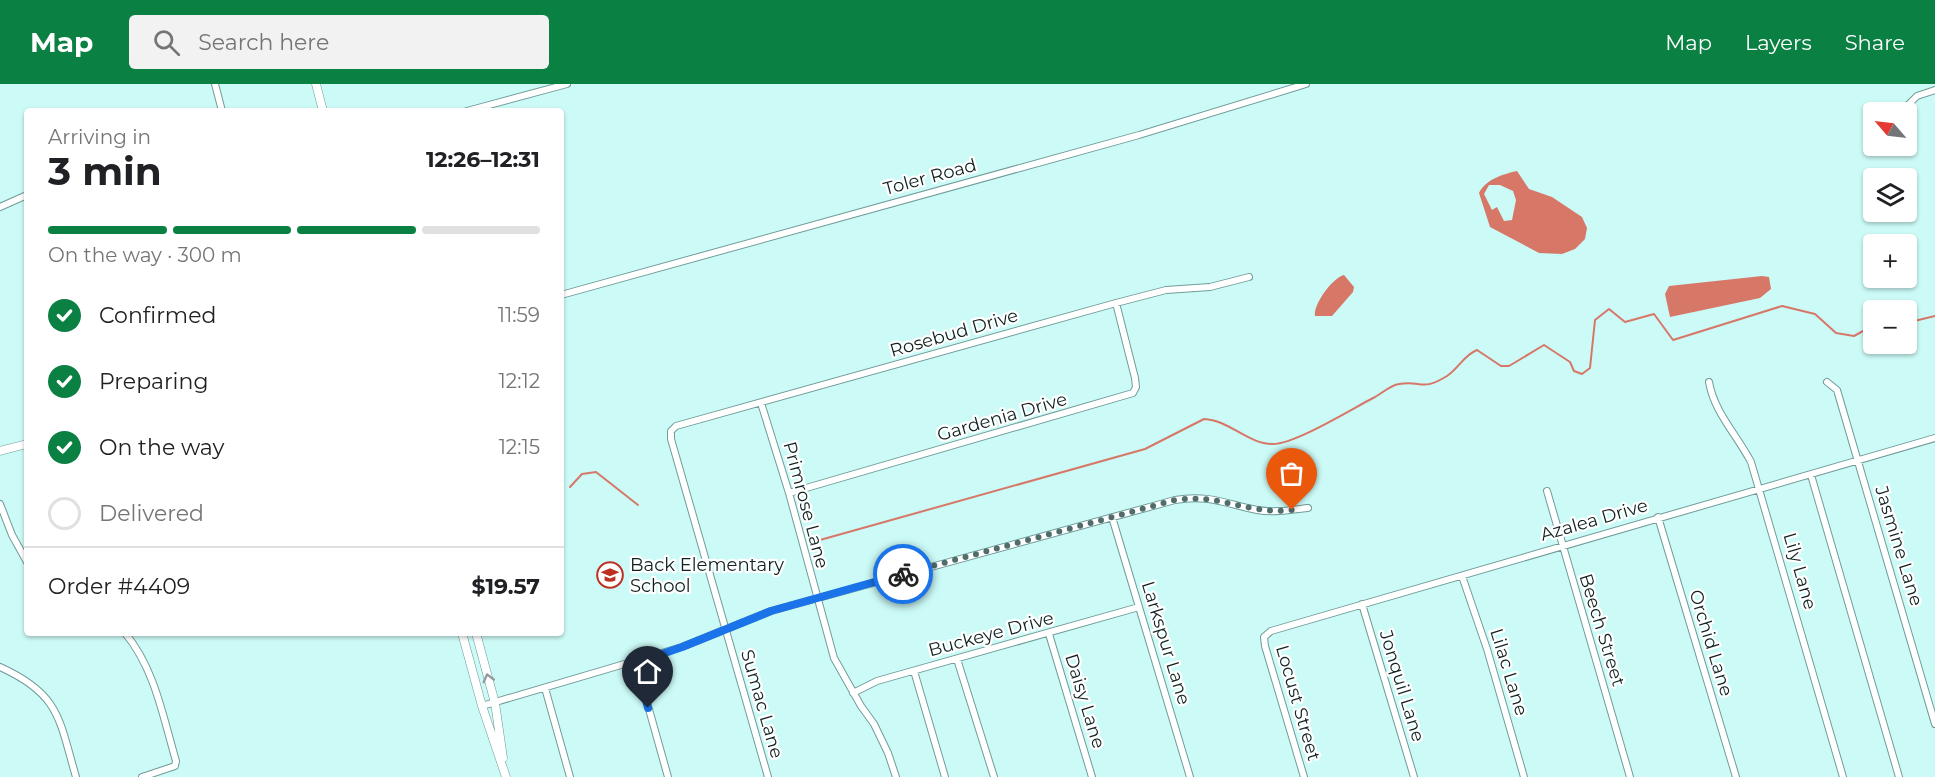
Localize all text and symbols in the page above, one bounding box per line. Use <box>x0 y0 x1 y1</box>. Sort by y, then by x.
search box <box>129 15 549 69</box>
text: Map <box>30 25 93 59</box>
icon: search <box>150 26 183 59</box>
text: Search here <box>198 29 329 56</box>
text: Map <box>1665 30 1712 55</box>
text: Layers <box>1745 30 1812 55</box>
text: Share <box>1845 30 1905 55</box>
north arrow <box>1863 102 1917 156</box>
map controls <box>1863 102 1917 354</box>
text: Arriving in <box>48 125 151 149</box>
text: 12:26–12:31 <box>426 146 540 173</box>
text: 3 min <box>48 147 162 195</box>
street label: Toler Road <box>881 154 979 200</box>
button: layers <box>1863 168 1917 222</box>
button: + <box>1863 234 1917 288</box>
text: On the way · 300 m <box>48 243 242 267</box>
icon: check <box>48 299 81 332</box>
button: − <box>1863 300 1917 354</box>
text: Confirmed <box>99 302 216 329</box>
text: 11:59 <box>498 303 540 327</box>
street label: Rosebud Drive <box>887 304 1021 362</box>
icon: check <box>48 365 81 398</box>
text: Preparing <box>99 368 208 395</box>
text: 12:12 <box>499 369 540 393</box>
street label: Gardenia Drive <box>935 388 1070 446</box>
icon: check <box>48 431 81 464</box>
text: On the way <box>99 434 224 461</box>
text: 12:15 <box>499 435 540 459</box>
street label: Primrose Lane <box>778 439 834 571</box>
pin <box>1266 448 1317 510</box>
icon: bag <box>1275 457 1308 490</box>
street label: Jasmine Lane <box>1870 482 1928 609</box>
street label: Azalea Drive <box>1538 494 1650 546</box>
text: Delivered <box>99 500 204 527</box>
street label: Lily Lane <box>1779 530 1821 612</box>
courier <box>873 544 933 604</box>
place label: Back Elementary School <box>630 554 784 597</box>
icon: bike <box>887 558 920 591</box>
school or university icon: Back Elementary School <box>595 560 625 590</box>
street label: Beech Street <box>1574 571 1630 689</box>
text: Order #4409 <box>48 573 190 600</box>
text: $19.57 <box>472 573 540 600</box>
street label: Larkspur Lane <box>1137 579 1195 708</box>
street label: Orchid Lane <box>1684 587 1738 699</box>
street label: Buckeye Drive <box>926 607 1056 661</box>
street label: Lilac Lane <box>1485 626 1533 718</box>
street label: Jonquil Lane <box>1374 627 1429 745</box>
street label: Locust Street <box>1271 643 1325 763</box>
pin <box>622 646 673 708</box>
street label: Sumac Lane <box>736 647 788 761</box>
street label: Daisy Lane <box>1060 651 1110 751</box>
icon: home <box>631 655 664 688</box>
one-way arrow <box>483 673 495 684</box>

